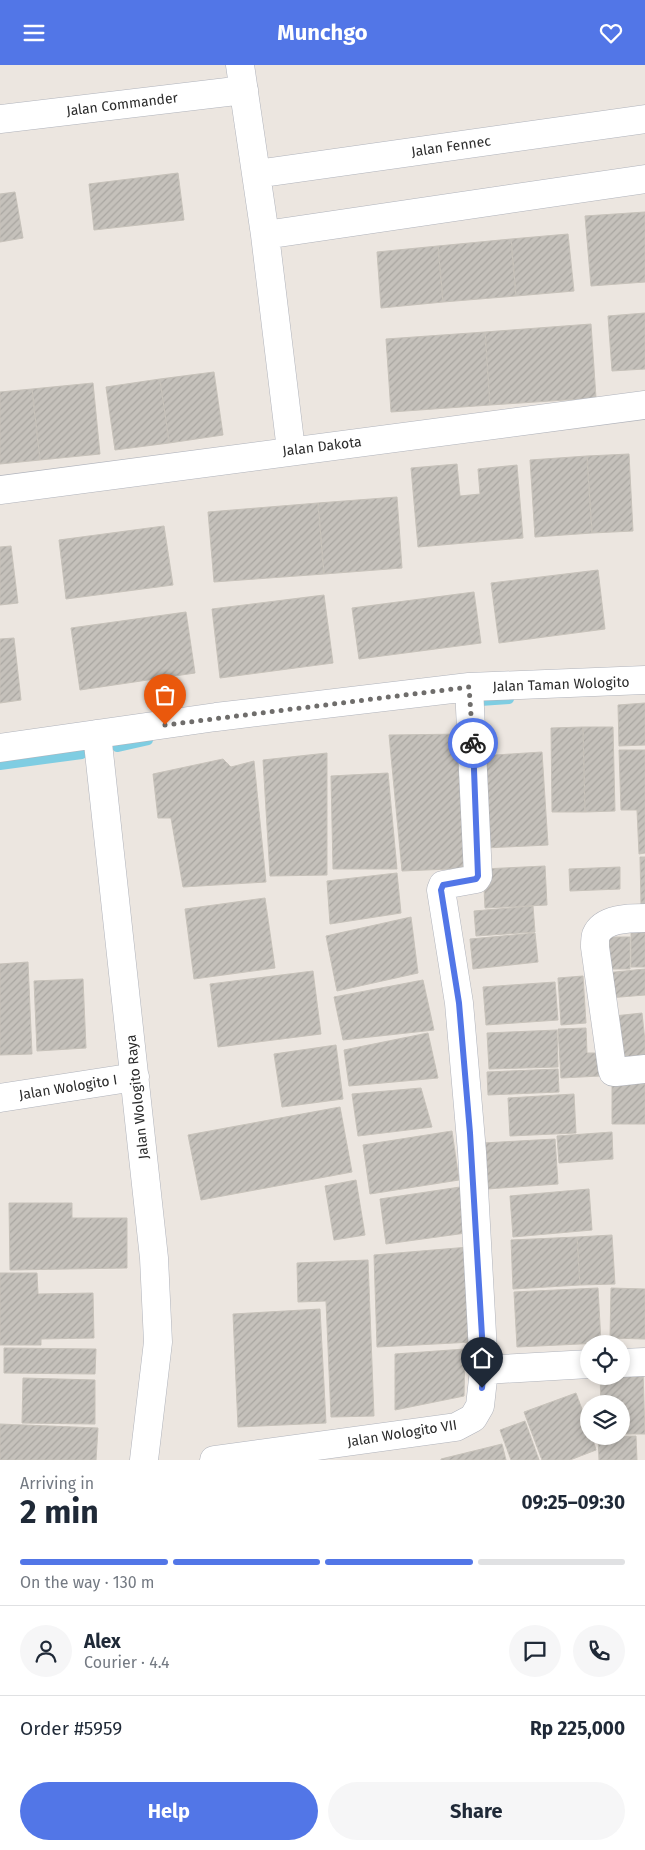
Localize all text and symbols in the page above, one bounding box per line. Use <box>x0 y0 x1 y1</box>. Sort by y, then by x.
icon: menu <box>20 19 48 47</box>
text: Munchgo <box>277 19 368 46</box>
icon: heart <box>597 19 625 47</box>
street label: Jalan Commander <box>65 89 179 120</box>
street label: Jalan Fennec <box>410 132 492 160</box>
street label: Jalan Dakota <box>282 433 363 460</box>
pin <box>144 674 186 725</box>
street label: Jalan Taman Wologito <box>492 674 630 695</box>
icon: bag <box>151 681 179 709</box>
courier <box>448 718 498 768</box>
icon: bike <box>459 729 487 757</box>
street label: Jalan Wologito Raya <box>123 1034 152 1160</box>
street label: Jalan Wologito I <box>18 1071 118 1104</box>
map controls <box>580 1335 630 1445</box>
button: locate <box>580 1335 630 1385</box>
pin <box>461 1337 503 1388</box>
icon: home <box>468 1344 496 1372</box>
button: layers <box>580 1395 630 1445</box>
street label: Jalan Wologito VII <box>346 1416 458 1451</box>
text: Arriving in <box>20 1474 94 1493</box>
text: 09:25–09:30 <box>522 1491 625 1514</box>
text: 2 min <box>20 1493 99 1531</box>
text: On the way · 130 m <box>20 1573 155 1592</box>
button: person <box>20 1625 72 1677</box>
button: chat <box>509 1625 561 1677</box>
button: phone <box>573 1625 625 1677</box>
text: Alex <box>84 1630 121 1653</box>
text: Courier · 4.4 <box>84 1653 170 1672</box>
text: Order #5959 <box>20 1717 122 1740</box>
text: Rp 225,000 <box>530 1717 625 1740</box>
button: Help <box>20 1782 318 1840</box>
button: Share <box>328 1782 625 1840</box>

